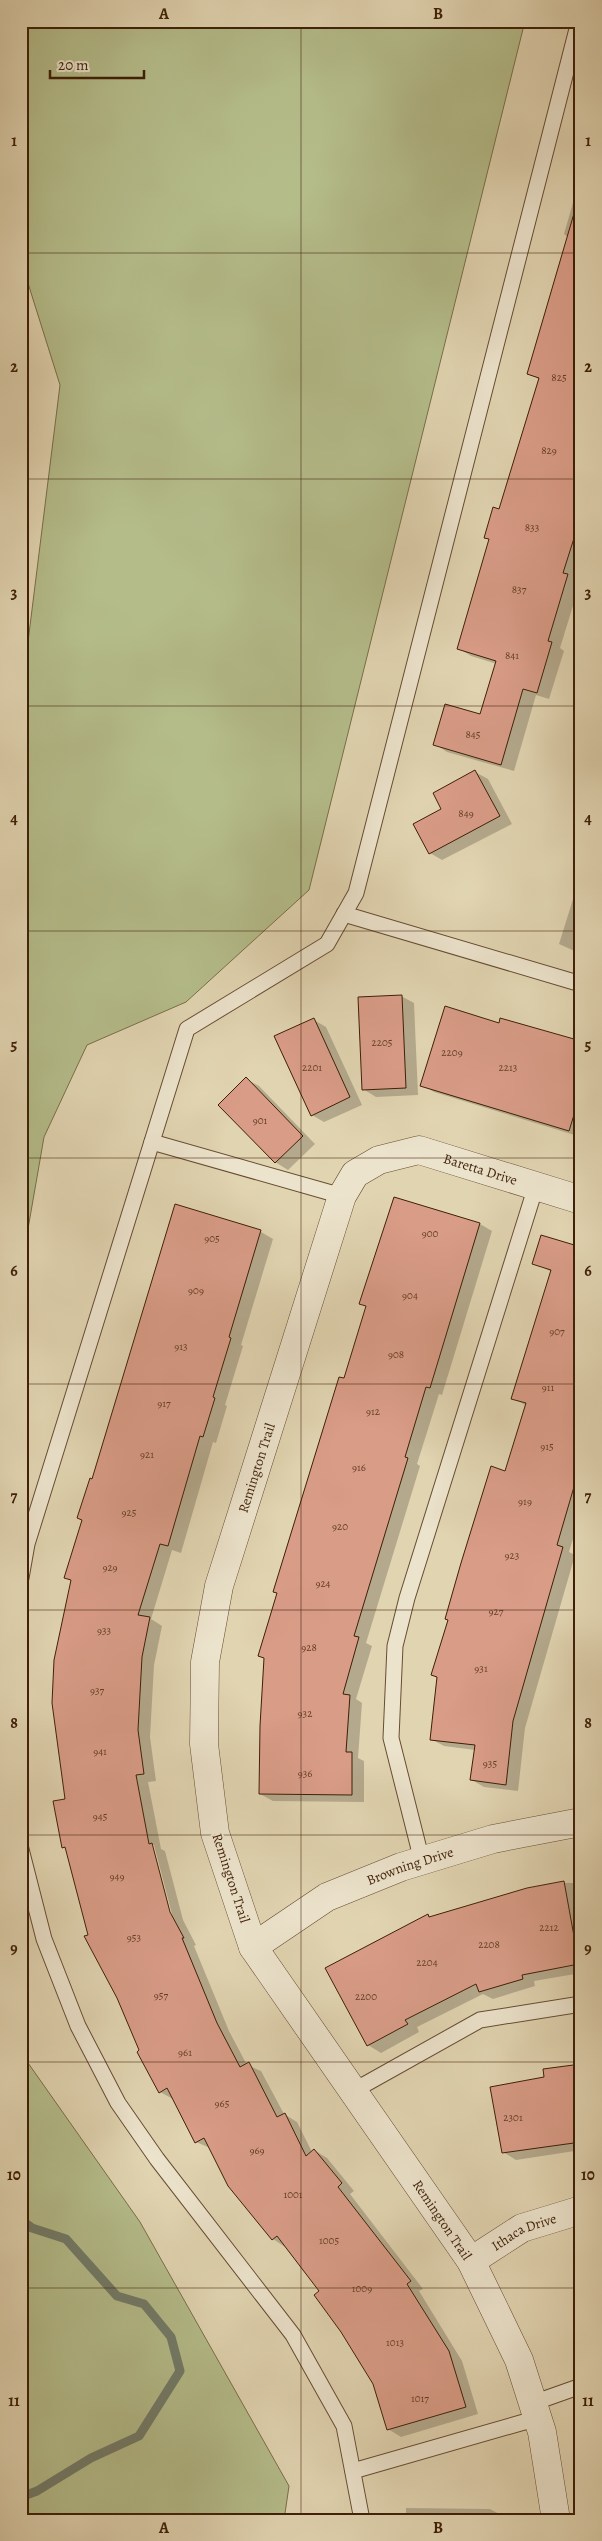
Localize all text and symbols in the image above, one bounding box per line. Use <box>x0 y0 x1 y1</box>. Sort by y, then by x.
text: A <box>158 3 170 25</box>
text: B <box>433 3 443 25</box>
scale bar <box>50 48 144 80</box>
text: 20 m <box>58 55 89 75</box>
text: 1 <box>11 130 17 152</box>
text: 1 <box>585 130 591 152</box>
text: 2 <box>10 356 18 378</box>
text: 2 <box>584 356 592 378</box>
house number: 825 <box>551 370 567 385</box>
house number: 829 <box>541 443 557 458</box>
house number: 833 <box>525 520 539 535</box>
text: 3 <box>11 582 18 604</box>
house number: 837 <box>512 582 527 597</box>
text: 3 <box>585 582 592 604</box>
house number: 841 <box>505 648 519 663</box>
house number: 845 <box>465 727 481 742</box>
house number: 849 <box>458 806 474 821</box>
text: 4 <box>10 808 18 830</box>
text: 4 <box>584 808 592 830</box>
text: 5 <box>11 1034 18 1056</box>
text: 5 <box>585 1034 592 1056</box>
house number: 2205 <box>371 1035 393 1050</box>
house number: 2209 <box>441 1045 463 1060</box>
house number: 2201 <box>302 1060 322 1075</box>
house number: 2213 <box>499 1060 517 1075</box>
house number: 901 <box>253 1113 268 1128</box>
street label: Baretta Drive <box>441 1149 520 1189</box>
house number: 900 <box>422 1226 439 1241</box>
house number: 905 <box>204 1231 220 1246</box>
text: 6 <box>10 1260 18 1282</box>
text: 6 <box>584 1260 592 1282</box>
house number: 909 <box>188 1283 204 1298</box>
house number: 904 <box>402 1288 418 1303</box>
house number: 907 <box>549 1324 565 1339</box>
house number: 913 <box>174 1339 188 1354</box>
house number: 908 <box>388 1347 404 1362</box>
house number: 911 <box>542 1380 555 1395</box>
house number: 917 <box>157 1396 171 1411</box>
house number: 912 <box>366 1404 380 1419</box>
street label: Remington Trail <box>233 1420 280 1515</box>
house number: 915 <box>540 1439 554 1454</box>
house number: 921 <box>140 1447 154 1462</box>
house number: 916 <box>352 1460 366 1475</box>
text: 7 <box>11 1486 18 1508</box>
text: 7 <box>585 1486 592 1508</box>
house number: 919 <box>518 1494 532 1509</box>
house number: 925 <box>122 1505 137 1520</box>
house number: 920 <box>332 1519 348 1534</box>
house number: 923 <box>505 1548 519 1563</box>
house number: 929 <box>102 1560 118 1575</box>
house number: 924 <box>315 1576 331 1591</box>
house number: 927 <box>489 1604 504 1619</box>
house number: 933 <box>97 1623 111 1638</box>
house number: 928 <box>301 1640 317 1655</box>
house number: 931 <box>474 1661 488 1676</box>
house number: 937 <box>90 1683 104 1698</box>
house number: 932 <box>298 1706 312 1721</box>
text: 8 <box>10 1712 18 1734</box>
text: 8 <box>584 1712 592 1734</box>
house number: 941 <box>93 1744 107 1759</box>
house number: 935 <box>483 1756 497 1771</box>
house number: 936 <box>298 1766 312 1781</box>
house number: 945 <box>93 1809 108 1824</box>
street label: Remington Trail <box>208 1831 255 1926</box>
street label: Browning Drive <box>364 1842 456 1890</box>
house number: 949 <box>110 1869 125 1884</box>
house number: 2212 <box>539 1920 559 1935</box>
house number: 953 <box>127 1930 141 1945</box>
house number: 2208 <box>478 1937 500 1952</box>
text: 9 <box>10 1938 18 1960</box>
text: 9 <box>584 1938 592 1960</box>
house number: 2204 <box>416 1955 438 1970</box>
house number: 957 <box>154 1988 169 2003</box>
house number: 2200 <box>355 1989 377 2004</box>
house number: 961 <box>178 2045 192 2060</box>
house number: 965 <box>215 2096 230 2111</box>
house number: 2301 <box>503 2110 523 2125</box>
house number: 969 <box>249 2143 265 2158</box>
text: 10 <box>7 2164 21 2186</box>
text: 10 <box>581 2164 595 2186</box>
street label: Remington Trail <box>408 2176 476 2264</box>
house number: 1001 <box>283 2187 303 2202</box>
street label: Ithaca Drive <box>488 2209 559 2255</box>
house number: 1005 <box>319 2233 339 2248</box>
house number: 1009 <box>352 2281 372 2296</box>
house number: 1013 <box>386 2335 404 2350</box>
text: 11 <box>8 2390 20 2412</box>
text: 11 <box>582 2390 594 2412</box>
house number: 1017 <box>411 2391 429 2406</box>
text: A <box>158 2517 170 2539</box>
text: B <box>433 2517 443 2539</box>

